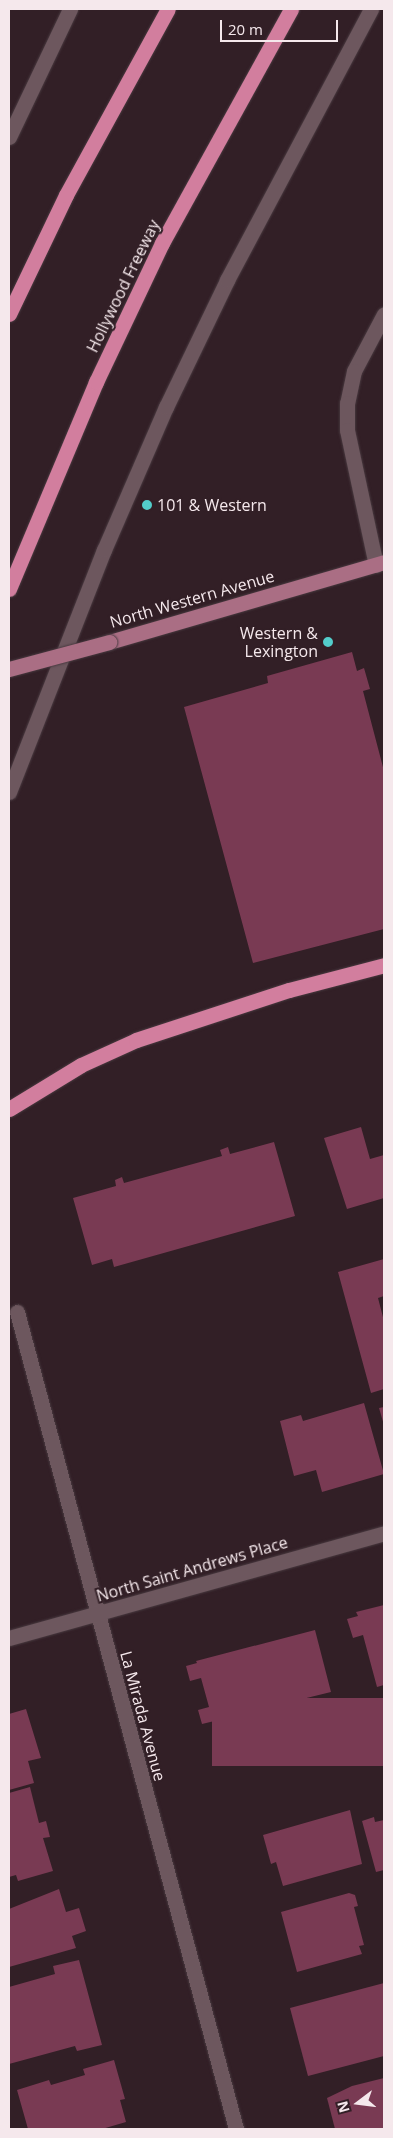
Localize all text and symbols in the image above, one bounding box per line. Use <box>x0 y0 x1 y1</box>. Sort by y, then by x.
scale bar <box>223 10 340 42</box>
text: 20 m <box>228 19 263 39</box>
street label: Hollywood Freeway <box>83 217 163 355</box>
place label: 101 & Western <box>157 495 267 515</box>
marker: 101 & Western <box>141 499 153 511</box>
street label: North Western Avenue <box>108 566 276 632</box>
place label: Western & Lexington <box>240 623 318 661</box>
marker: Western & Lexington <box>322 636 334 648</box>
street label: North Saint Andrews Place <box>94 1532 290 1606</box>
street label: La Mirada Avenue <box>116 1649 170 1783</box>
north arrow <box>333 2078 383 2128</box>
text: N <box>332 2099 354 2115</box>

